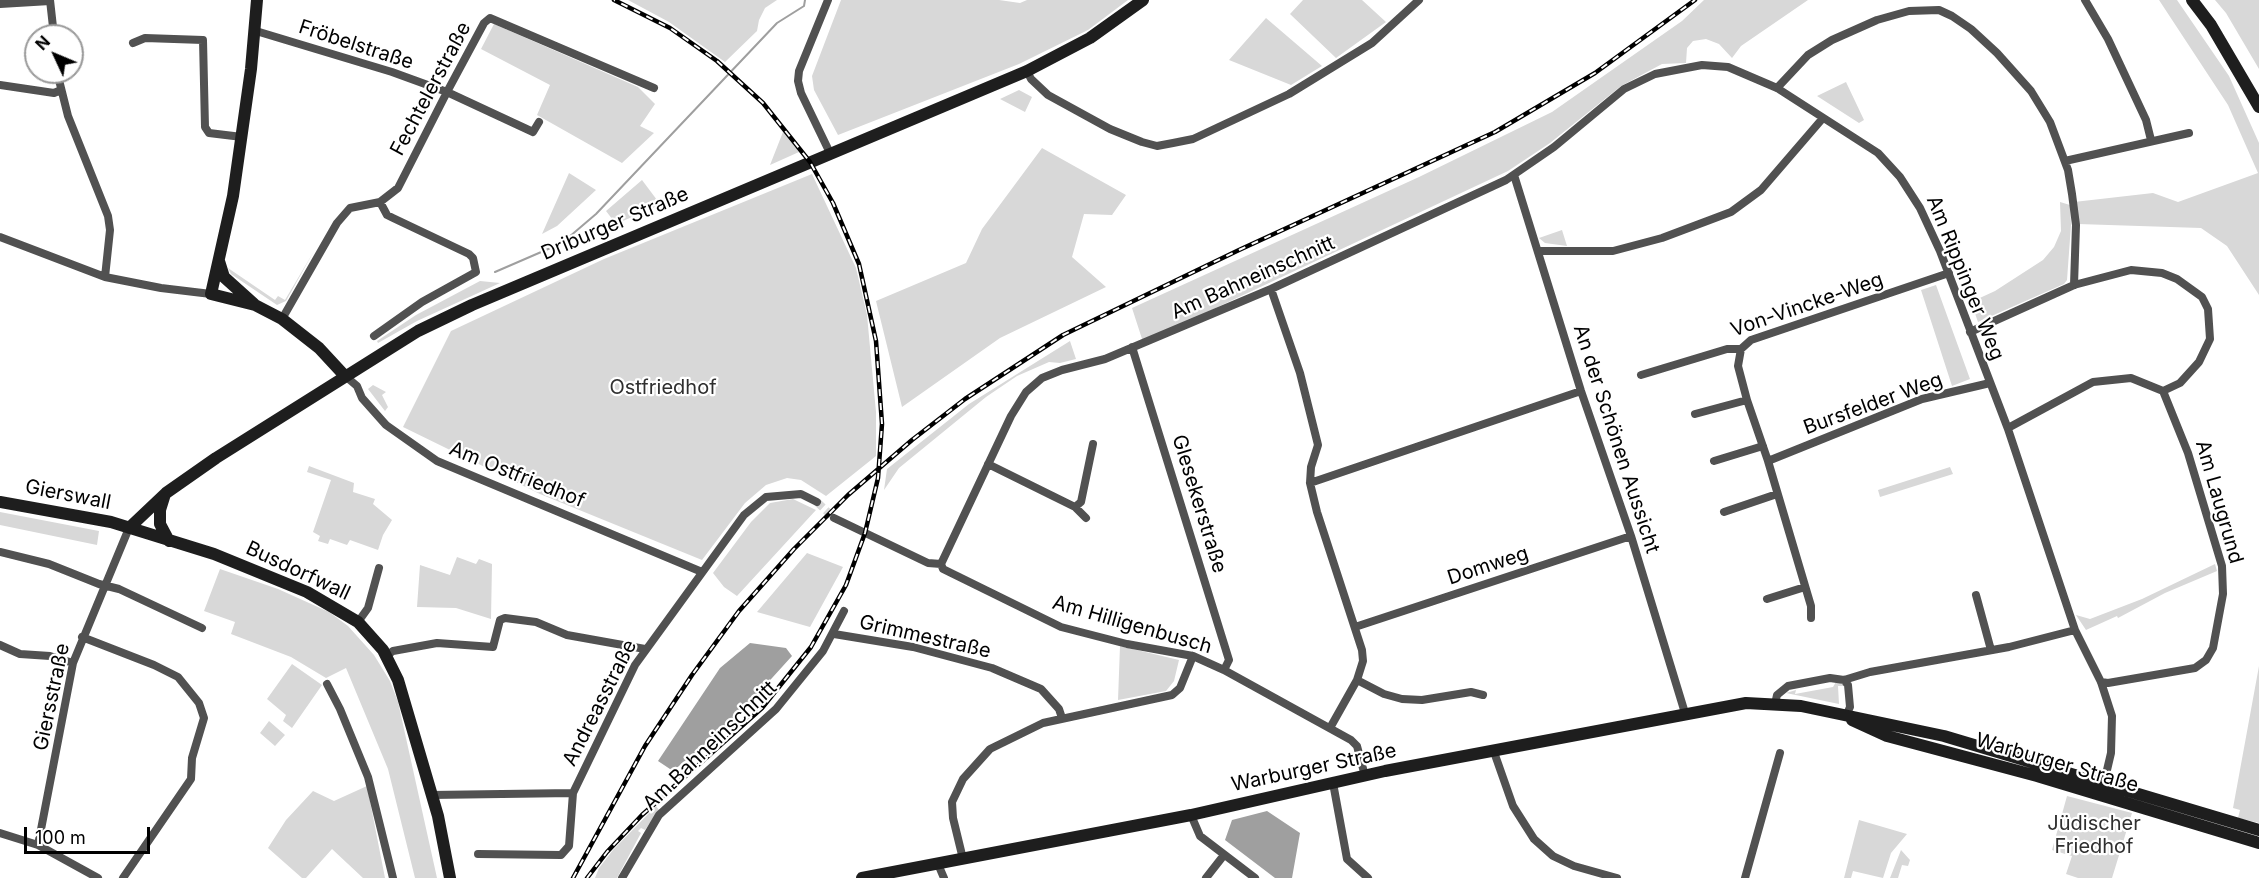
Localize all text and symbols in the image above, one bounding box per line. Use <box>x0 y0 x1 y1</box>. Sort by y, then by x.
street label: Fröbelstraße <box>296 15 416 75</box>
street label: Fechtelerstraße <box>386 18 476 160</box>
north arrow <box>24 24 84 84</box>
text: N <box>31 32 54 54</box>
street label: Driburger Straße <box>538 182 692 266</box>
street label: Am Rippinger Weg <box>1921 192 2009 364</box>
street label: Am Bahneinschnitt <box>1168 231 1338 325</box>
street label: Von-Vincke-Weg <box>1728 268 1886 342</box>
street label: An der Schönen Aussicht <box>1568 322 1664 556</box>
street label: Bursfelder Weg <box>1800 368 1946 440</box>
park label: Ostfriedhof <box>609 376 717 400</box>
street label: Glesekerstraße <box>1167 432 1231 576</box>
street label: Am Ostfriedhof <box>446 437 588 513</box>
street label: Am Laugrund <box>2190 438 2248 566</box>
street label: Gierswall <box>23 475 113 515</box>
street label: Busdorfwall <box>242 536 354 606</box>
street label: Domweg <box>1444 542 1532 590</box>
street label: Am Hilligenbusch <box>1049 591 1215 659</box>
street label: Grimmestraße <box>857 610 993 664</box>
street label: Andreasstraße <box>558 636 642 770</box>
street label: Giersstraße <box>29 641 75 753</box>
street label: Am Bahneinschnitt <box>638 676 782 816</box>
street label: Warburger Straße <box>1973 728 2141 798</box>
street label: Warburger Straße <box>1229 739 1399 797</box>
park label: Jüdischer Friedhof <box>2047 812 2141 859</box>
scale bar <box>27 815 153 853</box>
text: 100 m <box>35 827 86 848</box>

